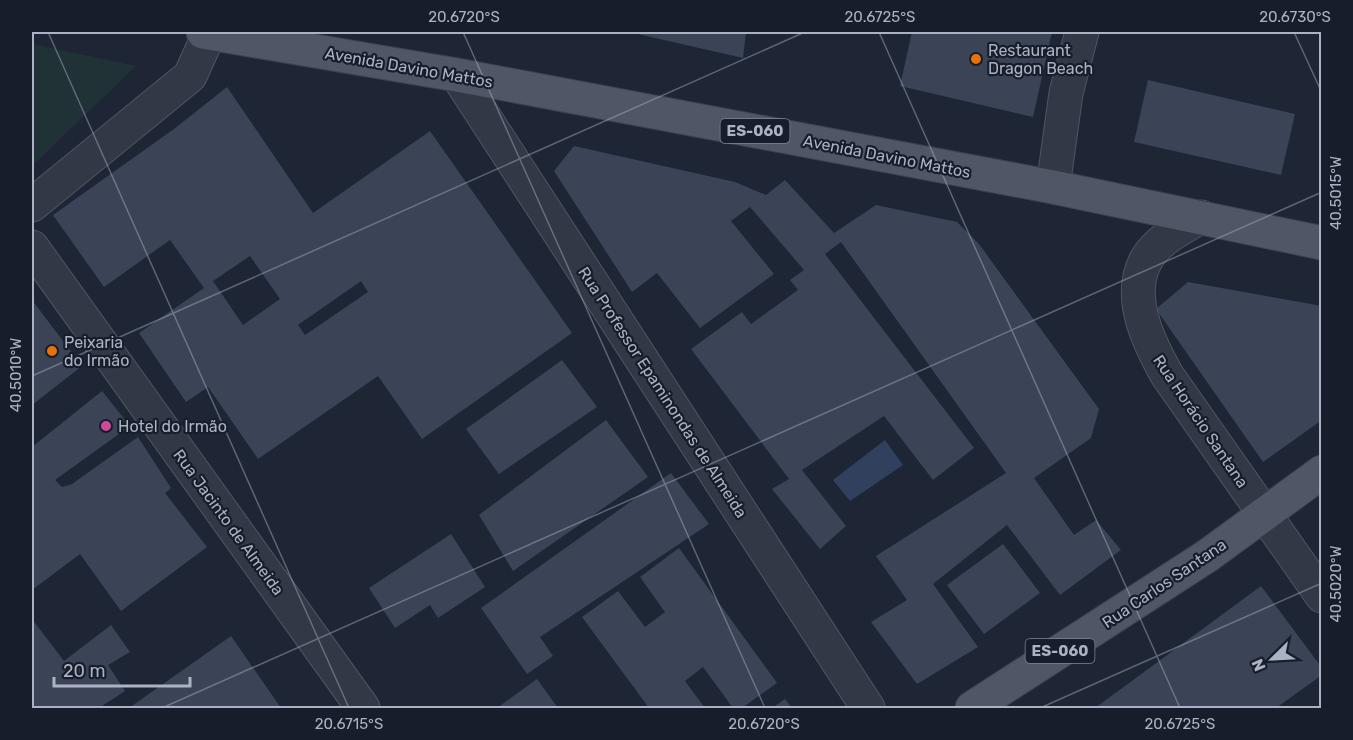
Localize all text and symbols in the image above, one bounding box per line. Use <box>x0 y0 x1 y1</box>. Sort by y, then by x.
text: 20.6720°S <box>428 8 500 26</box>
text: 20.6725°S <box>845 8 915 26</box>
text: 20.6730°S <box>1259 8 1331 26</box>
place label: Restaurant Dragon Beach <box>988 41 1093 78</box>
street label: Avenida Davino Mattos <box>323 43 494 92</box>
marker: Restaurant Dragon Beach <box>969 52 983 66</box>
road number: ES-060 <box>720 119 789 143</box>
street label: Avenida Davino Mattos <box>802 131 972 182</box>
text: 40.5015°W <box>1327 156 1345 230</box>
street label: Rua Professor Epaminondas de Almeida <box>574 263 751 521</box>
place label: Peixaria do Irmão <box>64 333 129 370</box>
text: 40.5010°W <box>7 338 25 412</box>
marker: Peixaria do Irmão <box>45 344 59 358</box>
street label: Rua Horácio Santana <box>1149 351 1252 491</box>
place label: Hotel do Irmão <box>118 417 227 436</box>
marker: Hotel do Irmão <box>99 419 113 433</box>
street label: Rua Jacinto de Almeida <box>169 446 288 599</box>
street label: Rua Carlos Santana <box>1099 535 1230 632</box>
text: 40.5020°W <box>1327 546 1345 623</box>
north arrow <box>1242 629 1302 689</box>
road number: ES-060 <box>1026 639 1094 663</box>
scale bar <box>54 650 190 688</box>
text: N <box>1248 656 1270 674</box>
text: 20 m <box>63 660 105 682</box>
text: 20.6715°S <box>315 715 383 733</box>
text: 20.6720°S <box>728 715 800 733</box>
text: 20.6725°S <box>1145 715 1215 733</box>

